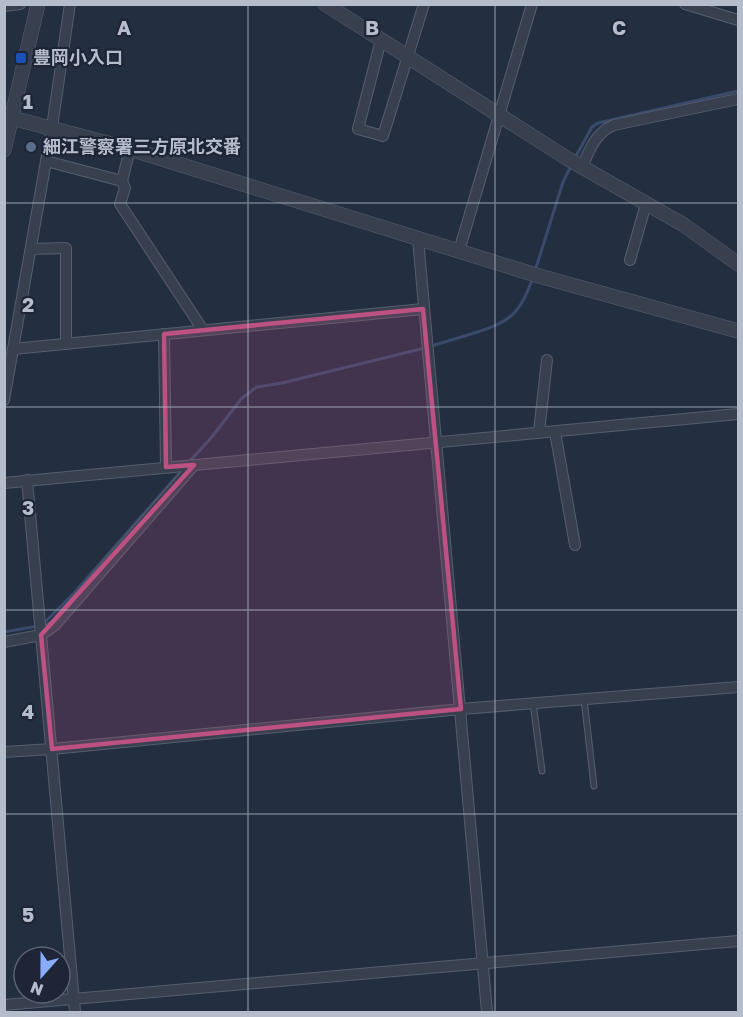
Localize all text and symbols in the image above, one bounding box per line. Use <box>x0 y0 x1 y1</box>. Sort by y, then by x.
text: A <box>117 15 131 39</box>
text: B <box>365 15 379 39</box>
text: C <box>612 15 626 39</box>
place label: 豊岡小入口 <box>33 46 123 68</box>
marker: 豊岡小入口 <box>14 51 28 65</box>
text: 1 <box>23 89 33 113</box>
place label: 細江警察署三方原北交番 <box>43 135 241 157</box>
marker: 細江警察署三方原北交番 <box>24 140 38 154</box>
text: 2 <box>22 292 34 316</box>
text: 3 <box>22 495 34 519</box>
text: 4 <box>22 699 34 723</box>
text: 5 <box>22 902 34 926</box>
north arrow <box>12 945 72 1005</box>
text: N <box>27 977 46 1001</box>

